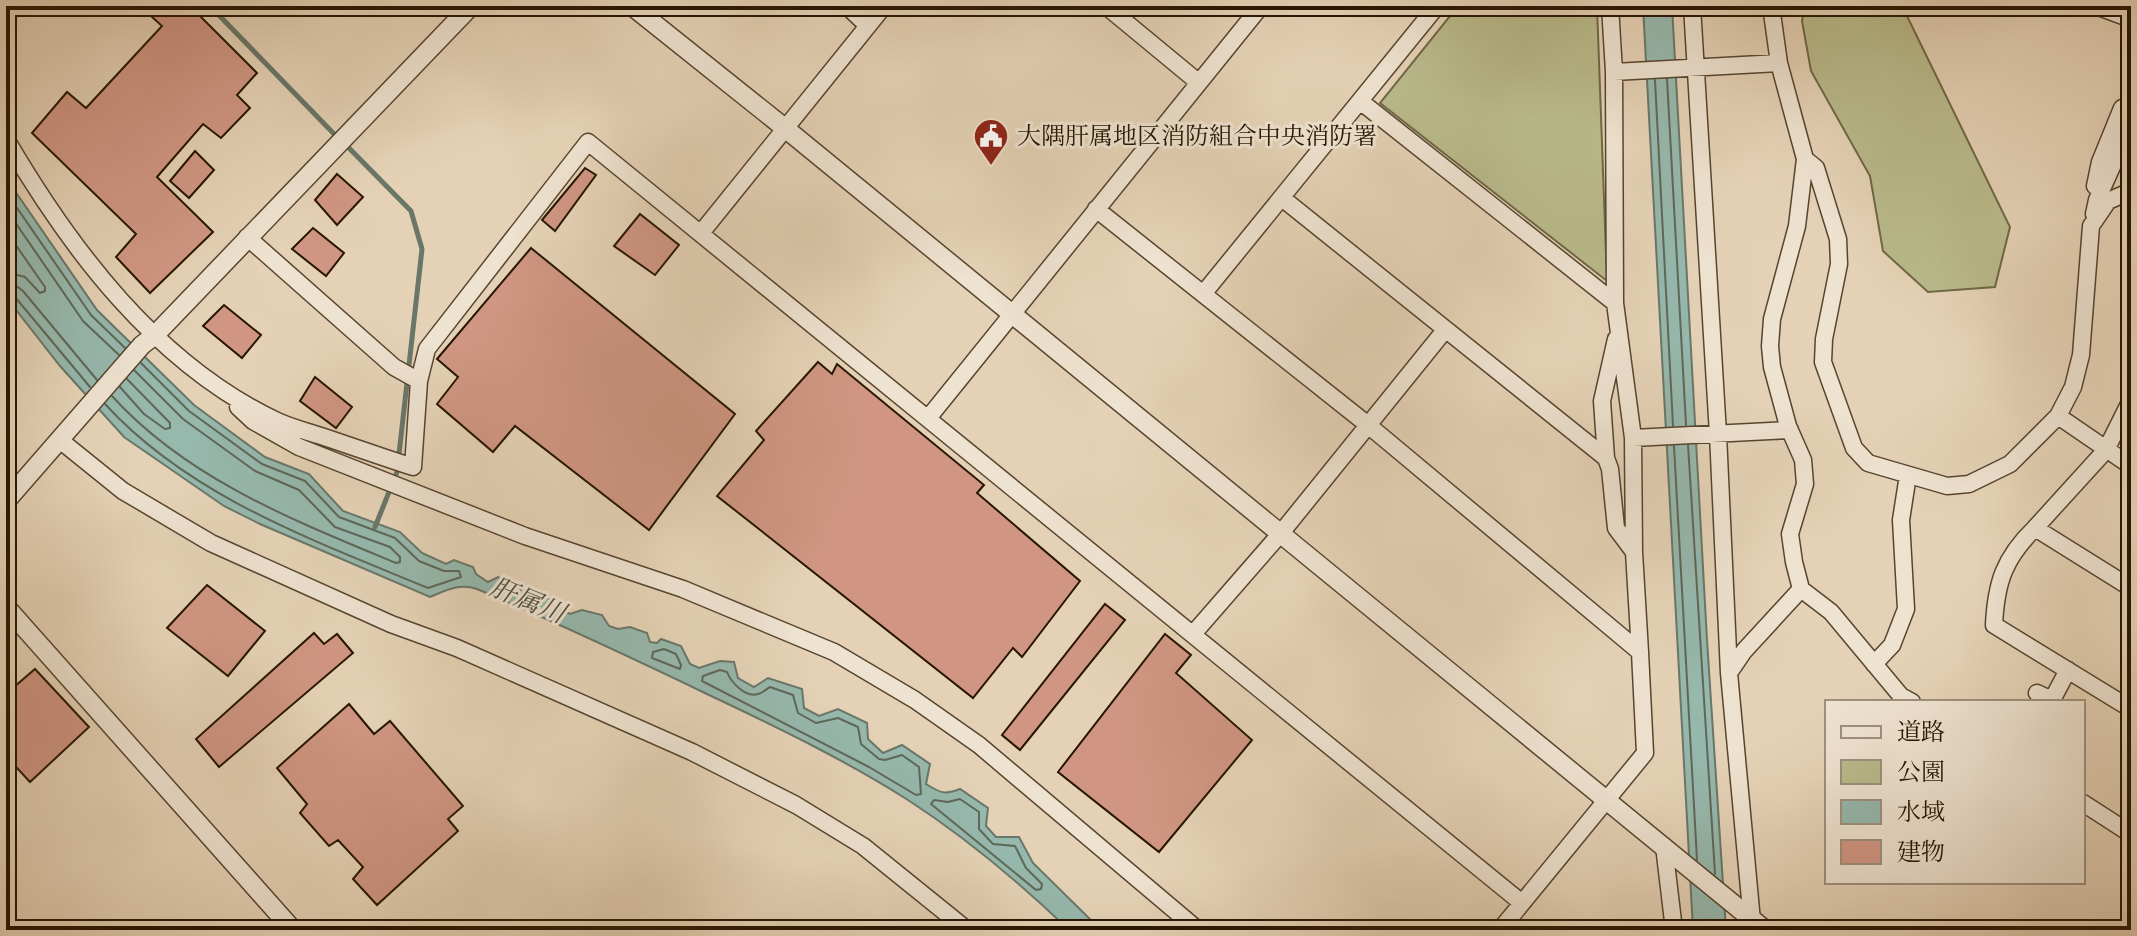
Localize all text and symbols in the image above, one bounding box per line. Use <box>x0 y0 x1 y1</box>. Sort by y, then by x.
public building icon: 大隅肝属地区消防組合中央消防署 <box>972 117 1010 167</box>
place label: 大隅肝属地区消防組合中央消防署 <box>1017 120 1377 153</box>
water label: 肝属川 <box>485 570 573 632</box>
legend <box>1825 700 2085 884</box>
text: 道路 <box>1897 716 1945 749</box>
text: 公園 <box>1897 756 1945 789</box>
text: 水域 <box>1897 796 1945 829</box>
text: 建物 <box>1897 836 1945 869</box>

